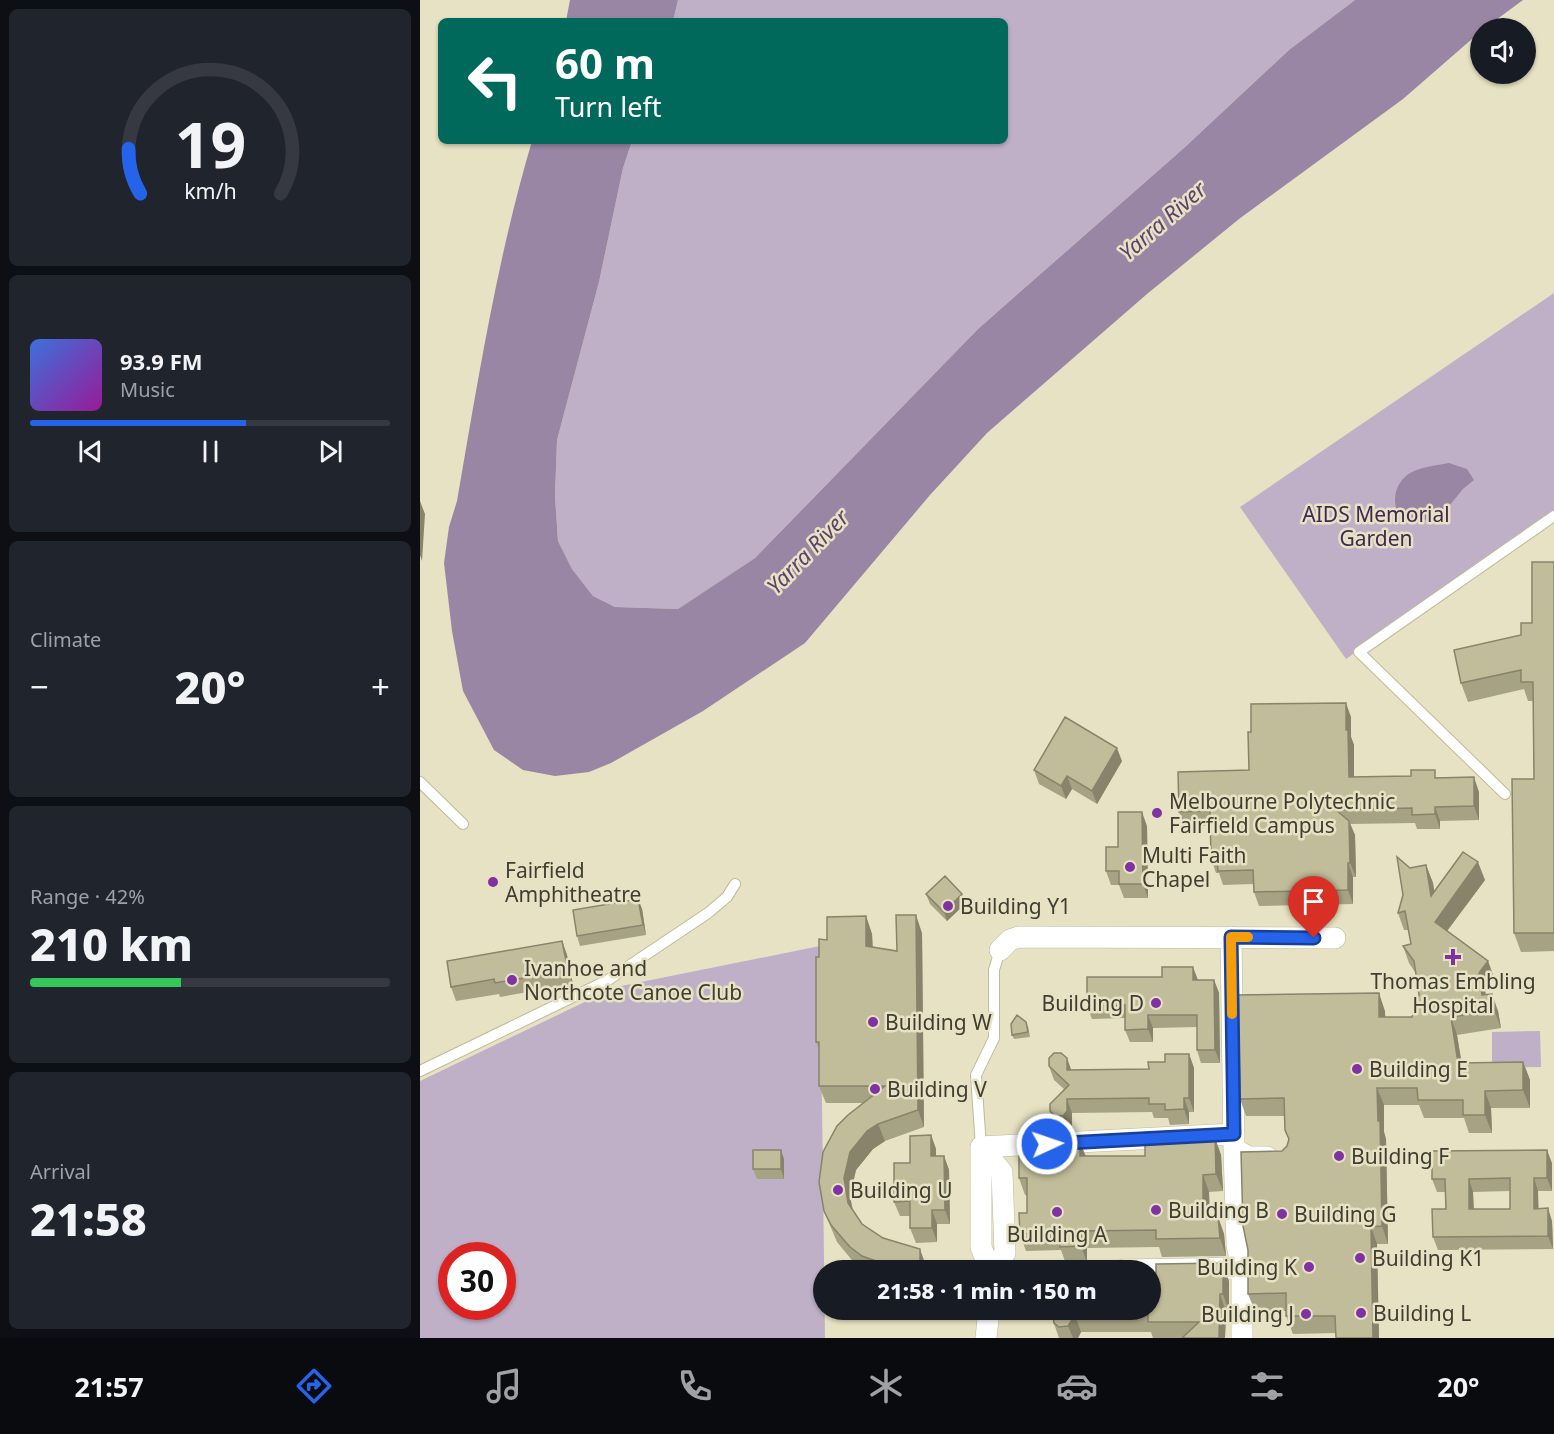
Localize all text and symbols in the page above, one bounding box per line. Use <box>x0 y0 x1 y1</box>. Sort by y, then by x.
map controls <box>1470 18 1536 84</box>
button: sound <box>1470 18 1536 84</box>
text: 60 m <box>555 34 655 91</box>
icon: left <box>456 42 534 120</box>
text: Turn left <box>555 88 661 125</box>
text: 19 <box>174 102 246 187</box>
water label: Yarra River <box>1112 173 1213 266</box>
text: km/h <box>184 177 236 206</box>
text: 93.9 FM <box>120 346 202 376</box>
text: Music <box>120 376 175 403</box>
icon: previous <box>74 435 107 468</box>
icon: pause <box>194 435 227 468</box>
icon: next <box>314 435 347 468</box>
park label: AIDS Memorial Garden <box>1302 500 1450 552</box>
water label: Yarra River <box>759 502 856 600</box>
text: Climate <box>30 626 101 653</box>
text: 20° <box>174 656 246 717</box>
text: − <box>30 664 49 709</box>
text: + <box>371 664 390 709</box>
place label: Melbourne Polytechnic Fairfield Campus <box>1169 787 1395 839</box>
marker: Melbourne Polytechnic Fairfield Campus <box>1150 806 1164 820</box>
place label: Multi Faith Chapel <box>1142 841 1247 893</box>
place label: Fairfield Amphitheatre <box>505 856 641 908</box>
marker: Multi Faith Chapel <box>1123 860 1137 874</box>
marker: Fairfield Amphitheatre <box>486 875 500 889</box>
pin <box>1288 876 1339 938</box>
text: Range · 42% <box>30 883 145 910</box>
icon: arrive <box>1297 885 1330 918</box>
place label: Building Y1 <box>960 892 1071 920</box>
marker: Building Y1 <box>941 899 955 913</box>
text: 210 km <box>30 913 193 974</box>
marker: Thomas Embling Hospital <box>1444 948 1462 966</box>
place label: Ivanhoe and Northcote Canoe Club <box>524 954 742 1006</box>
place label: Thomas Embling Hospital <box>1370 967 1536 1019</box>
marker: Ivanhoe and Northcote Canoe Club <box>505 973 519 987</box>
place label: Building D <box>1042 989 1144 1017</box>
marker: Building D <box>1149 996 1163 1010</box>
place label: Building W <box>885 1008 992 1036</box>
marker: Building W <box>866 1015 880 1029</box>
place label: Building E <box>1369 1055 1468 1083</box>
marker: Building E <box>1350 1062 1364 1076</box>
place label: Building V <box>887 1075 987 1103</box>
marker: Building V <box>868 1082 882 1096</box>
position arrow <box>1015 1112 1079 1176</box>
place label: Building F <box>1351 1142 1449 1170</box>
marker: Building F <box>1332 1149 1346 1163</box>
text: Arrival <box>30 1158 91 1185</box>
place label: Building U <box>850 1176 953 1204</box>
marker: Building U <box>831 1183 845 1197</box>
text: 21:58 <box>30 1188 147 1249</box>
place label: Building B <box>1168 1196 1269 1224</box>
place label: Building G <box>1294 1200 1396 1228</box>
marker: Building B <box>1149 1203 1163 1217</box>
marker: Building A <box>1050 1205 1064 1219</box>
marker: Building G <box>1275 1207 1289 1221</box>
place label: Building A <box>1007 1220 1108 1248</box>
speed limit sign: 30 <box>438 1242 516 1320</box>
place label: Building K1 <box>1372 1244 1484 1272</box>
marker: Building K1 <box>1353 1251 1367 1265</box>
place label: Building K <box>1197 1253 1297 1281</box>
marker: Building K <box>1302 1260 1316 1274</box>
text: 21:58 · 1 min · 150 m <box>877 1275 1097 1305</box>
place label: Building L <box>1373 1299 1471 1327</box>
place label: Building J <box>1201 1300 1294 1328</box>
marker: Building L <box>1354 1306 1368 1320</box>
marker: Building J <box>1299 1307 1313 1321</box>
icon: directions <box>293 1365 335 1407</box>
icon: music <box>483 1365 525 1407</box>
icon: phone <box>674 1365 716 1407</box>
icon: climate <box>865 1365 907 1407</box>
icon: car <box>1056 1365 1098 1407</box>
icon: filters <box>1246 1365 1288 1407</box>
text: 21:57 <box>74 1368 144 1405</box>
text: 20° <box>1437 1368 1480 1405</box>

